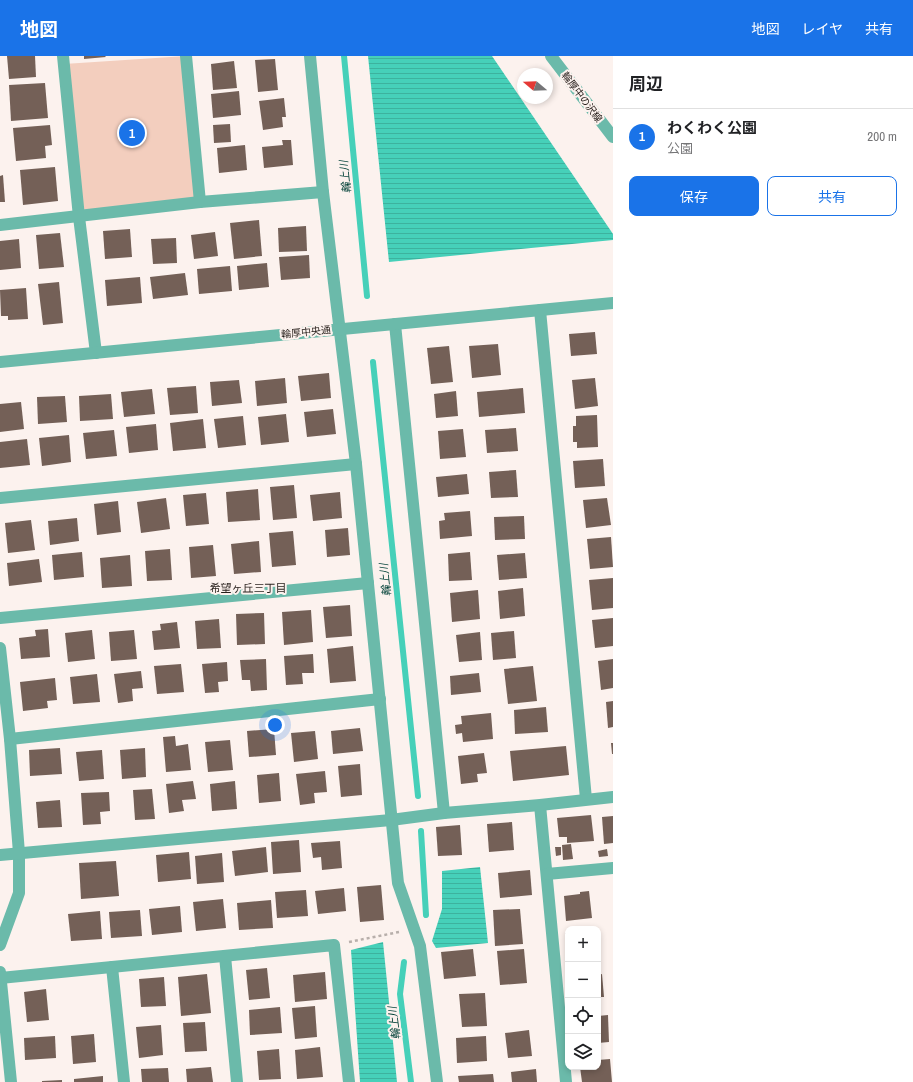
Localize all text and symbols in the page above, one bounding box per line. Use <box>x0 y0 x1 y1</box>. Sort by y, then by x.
text: 地図 <box>20 16 58 42</box>
text: 地図 <box>751 20 779 38</box>
text: レイヤ <box>801 20 843 38</box>
text: 共有 <box>865 20 893 38</box>
north arrow <box>517 68 553 104</box>
street label: 輪厚中の沢線 <box>559 69 605 125</box>
text: 周辺 <box>629 72 663 95</box>
text: わくわく公園 <box>667 117 757 138</box>
pin: 1 <box>119 118 145 148</box>
text: 1 <box>639 128 645 145</box>
text: 200 m <box>867 128 897 145</box>
text: 公園 <box>667 140 693 157</box>
water label: 輪上川 <box>336 159 354 194</box>
button: 保存 <box>629 176 759 216</box>
button: 共有 <box>767 176 897 216</box>
street label: 輪厚中央通 <box>280 323 332 341</box>
water label: 輪上川 <box>376 562 394 597</box>
district label: 希望ヶ丘三丁目 <box>210 581 287 595</box>
your location <box>265 715 285 735</box>
map controls <box>565 926 601 1070</box>
button: + <box>565 926 601 962</box>
button: − <box>565 962 601 998</box>
button: locate <box>565 998 601 1034</box>
water label: 輪上川 <box>385 1005 403 1040</box>
button: layers <box>565 1034 601 1070</box>

